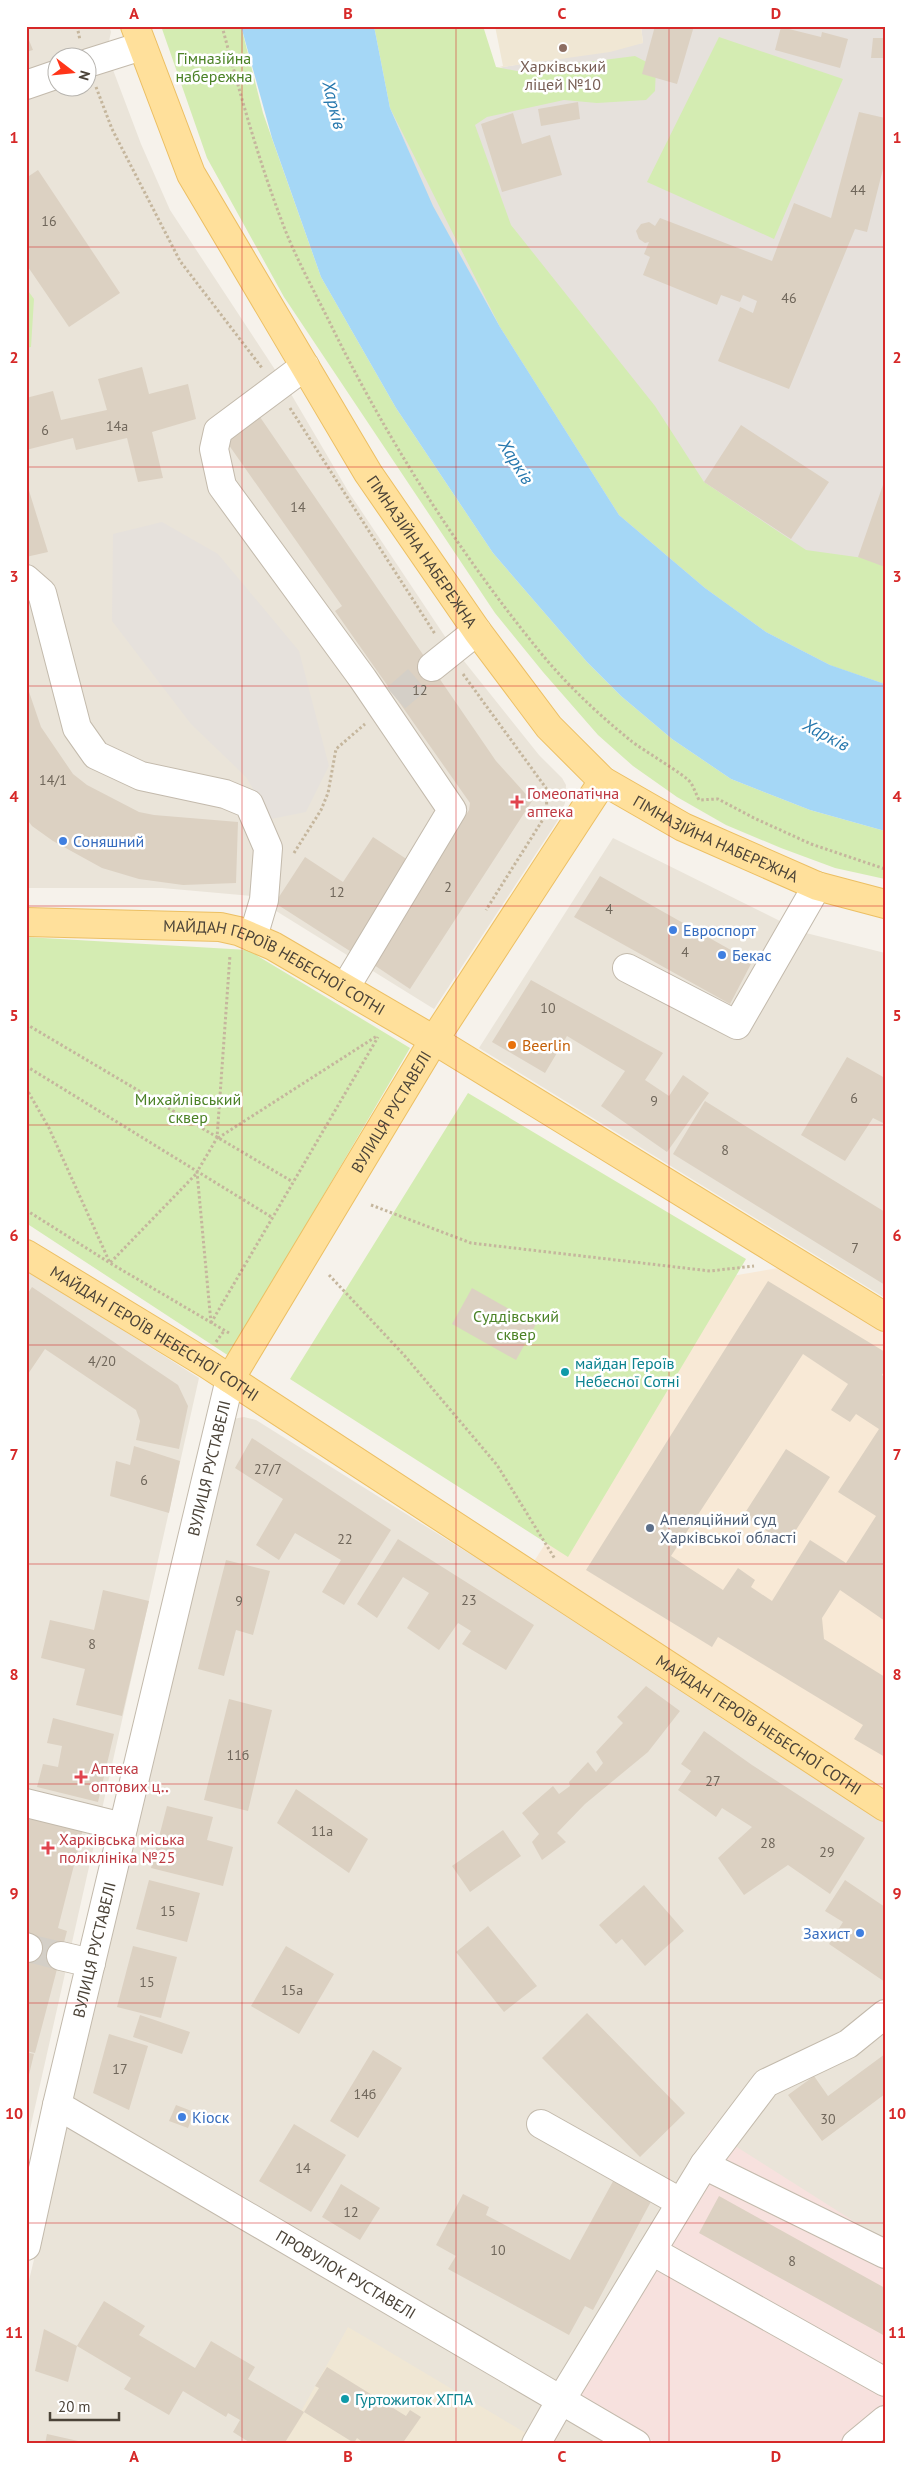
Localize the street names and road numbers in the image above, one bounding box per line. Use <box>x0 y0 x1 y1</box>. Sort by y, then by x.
street label: ГІМНАЗІЙНА НАБЕРЕЖНА <box>363 471 482 632</box>
street label: ГІМНАЗІЙНА НАБЕРЕЖНА <box>630 791 802 887</box>
street label: МАЙДАН ГЕРОЇВ НЕБЕСНОЇ СОТНІ <box>163 916 389 1019</box>
street label: ВУЛИЦЯ РУСТАВЕЛІ <box>347 1047 435 1176</box>
street label: МАЙДАН ГЕРОЇВ НЕБЕСНОЇ СОТНІ <box>47 1261 263 1405</box>
street label: ВУЛИЦЯ РУСТАВЕЛІ <box>183 1398 235 1538</box>
street label: МАЙДАН ГЕРОЇВ НЕБЕСНОЇ СОТНІ <box>652 1650 865 1799</box>
street label: ВУЛИЦЯ РУСТАВЕЛІ <box>68 1880 120 2020</box>
street label: ПРОВУЛОК РУСТАВЕЛІ <box>273 2226 420 2323</box>

